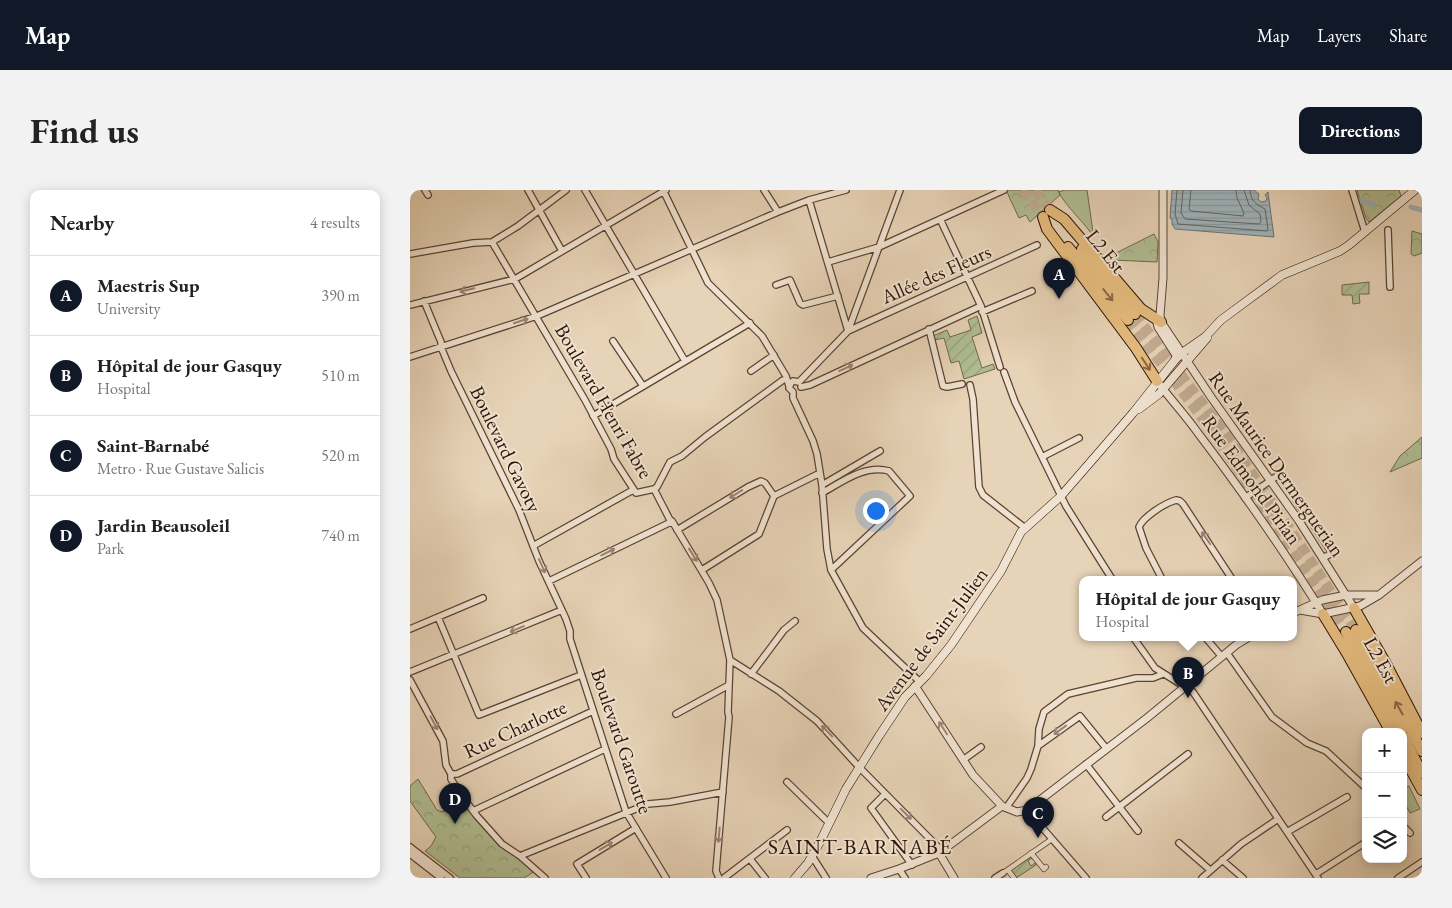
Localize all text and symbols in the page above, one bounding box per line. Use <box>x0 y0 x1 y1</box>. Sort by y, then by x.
text: Map <box>25 20 70 51</box>
text: Map <box>1257 24 1289 47</box>
text: Layers <box>1317 24 1361 47</box>
text: Share <box>1389 24 1427 47</box>
button: Directions <box>1299 107 1422 154</box>
text: Find us <box>30 108 139 153</box>
text: Nearby <box>50 209 114 236</box>
text: 4 results <box>310 212 360 233</box>
street label: L2 Est <box>1080 224 1132 279</box>
street label: Allée des Fleurs <box>876 238 995 310</box>
pin: A <box>1043 258 1075 299</box>
text: Maestris Sup <box>97 273 199 298</box>
text: A <box>60 285 72 306</box>
text: 390 m <box>321 285 360 306</box>
one-way arrow <box>460 286 476 295</box>
one-way arrow <box>1102 289 1113 302</box>
text: University <box>97 298 161 319</box>
one-way arrow <box>512 316 528 326</box>
street label: Boulevard Henri Fabre <box>549 319 659 483</box>
text: Hôpital de jour Gasquy <box>97 353 282 378</box>
one-way arrow <box>1142 357 1152 371</box>
one-way arrow <box>838 363 853 372</box>
text: B <box>61 365 71 386</box>
text: 510 m <box>321 365 360 386</box>
street label: Rue Maurice Dermerguerian <box>1203 366 1351 562</box>
text: Hospital <box>97 378 151 399</box>
street label: Boulevard Gavoty <box>464 382 548 517</box>
street label: Rue Edmond Pirian <box>1196 410 1308 550</box>
text: Saint-Barnabé <box>97 433 209 458</box>
text: C <box>60 445 72 466</box>
text: 520 m <box>321 445 360 466</box>
text: Metro · Rue Gustave Salicis <box>97 458 264 479</box>
one-way arrow <box>729 489 743 499</box>
your location <box>863 498 889 524</box>
text: Jardin Beausoleil <box>97 513 230 538</box>
text: D <box>60 525 72 546</box>
text: 740 m <box>321 525 360 546</box>
one-way arrow <box>1200 531 1211 545</box>
text: Park <box>97 538 124 559</box>
one-way arrow <box>600 547 615 557</box>
one-way arrow <box>688 548 698 562</box>
one-way arrow <box>537 558 547 573</box>
street label: Avenue de Saint-Julien <box>868 562 994 717</box>
popup <box>1079 576 1297 641</box>
text: Hôpital de jour Gasquy <box>1096 586 1280 611</box>
text: Hospital <box>1096 611 1149 632</box>
one-way arrow <box>510 625 525 634</box>
street label: L2 Est <box>1358 632 1405 688</box>
pin: B <box>1172 657 1204 698</box>
street label: Boulevard Garoutte <box>585 665 659 817</box>
street label: Rue Charlotte <box>459 694 571 764</box>
one-way arrow <box>1393 701 1403 716</box>
one-way arrow <box>430 715 439 730</box>
one-way arrow <box>938 722 948 736</box>
one-way arrow <box>821 725 833 737</box>
one-way arrow <box>1053 725 1067 735</box>
map controls <box>1362 728 1407 863</box>
button: + <box>1362 728 1407 773</box>
button: − <box>1362 773 1407 818</box>
pin: D <box>439 783 471 824</box>
pin: C <box>1022 797 1054 838</box>
one-way arrow <box>900 808 912 821</box>
button: layers <box>1362 818 1407 863</box>
one-way arrow <box>714 827 724 843</box>
district label: SAINT-BARNABÉ <box>768 832 952 861</box>
one-way arrow <box>599 840 613 850</box>

